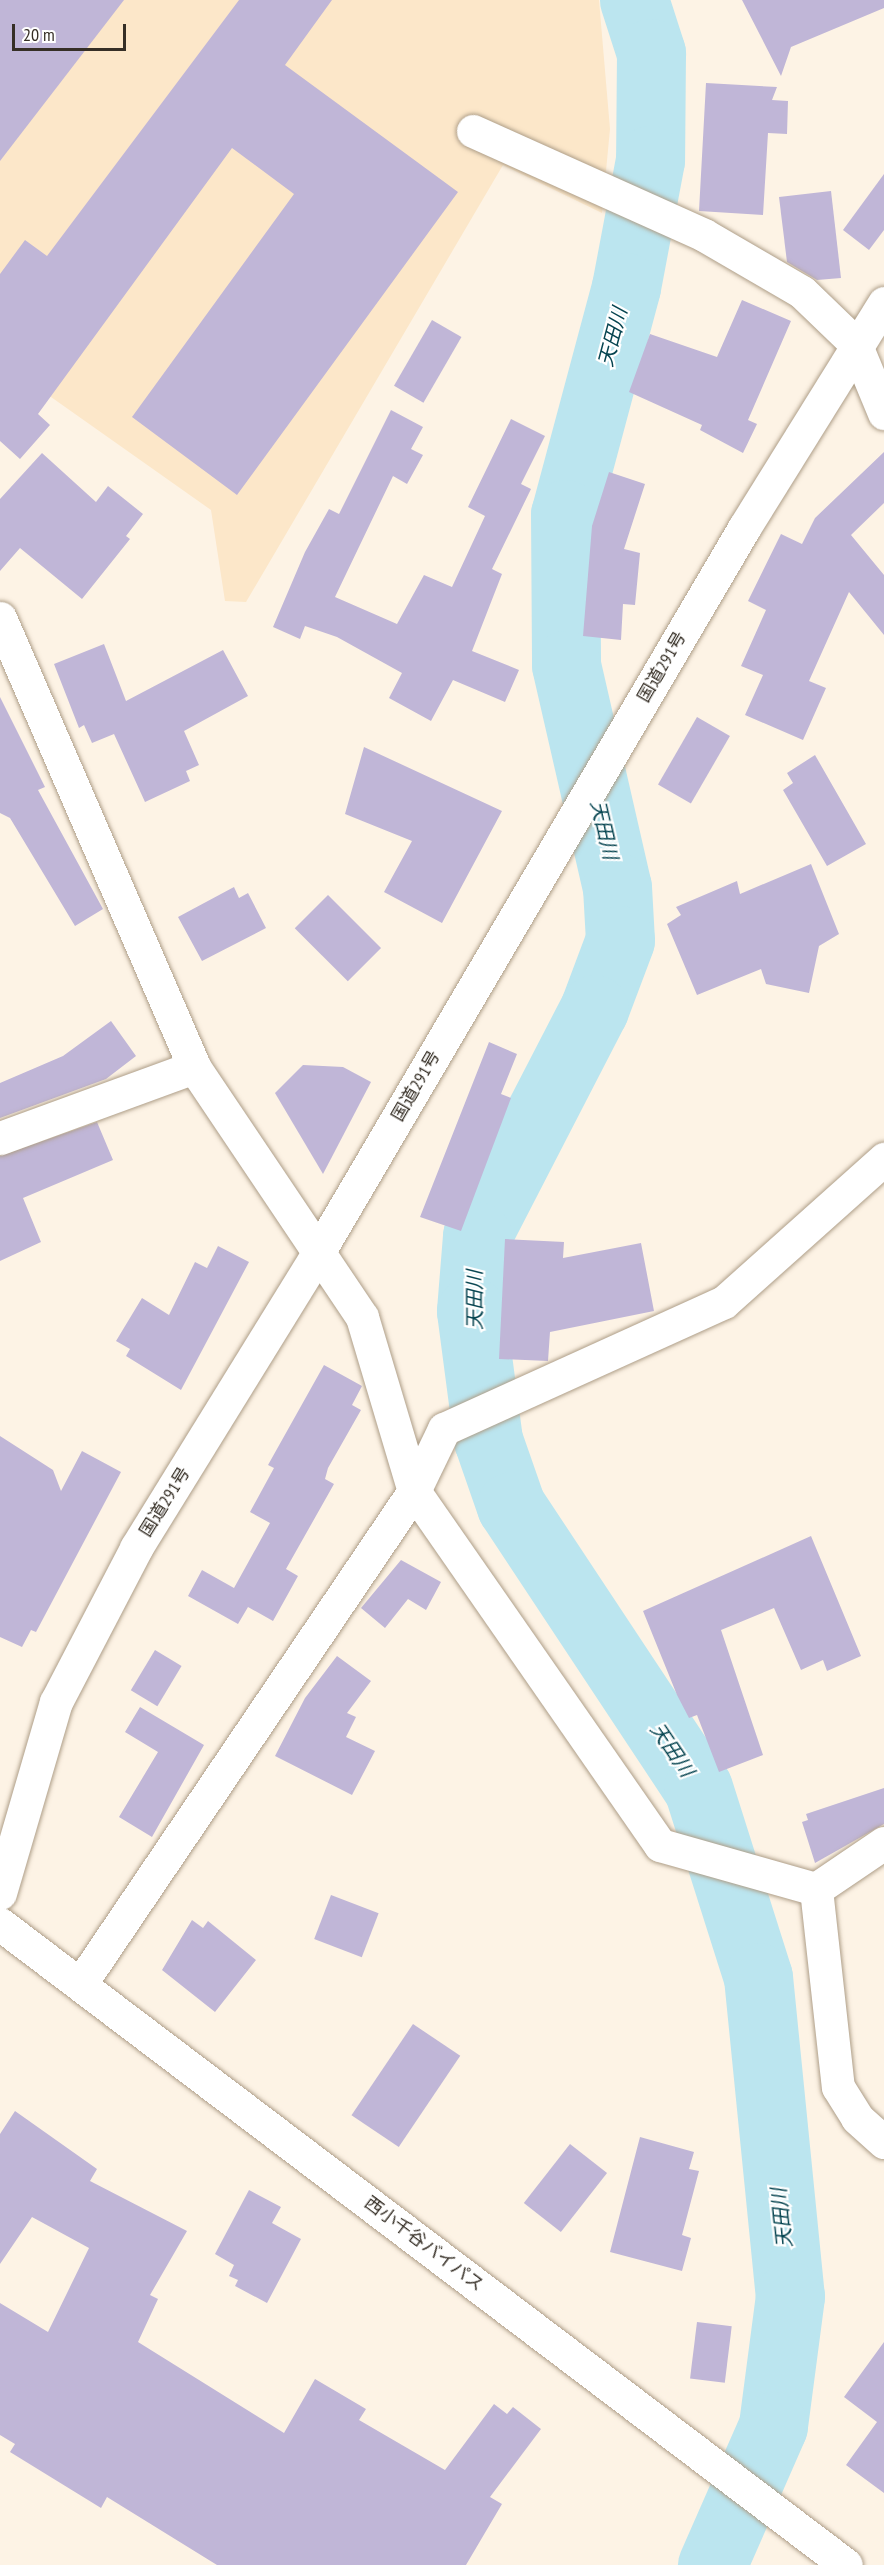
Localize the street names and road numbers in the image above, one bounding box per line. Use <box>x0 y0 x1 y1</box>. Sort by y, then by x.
street label: 国道291号 <box>633 628 691 706</box>
street label: 国道291号 <box>387 1047 445 1125</box>
street label: 国道291号 <box>135 1463 195 1541</box>
street label: 西小千谷バイパス <box>360 2192 488 2296</box>

